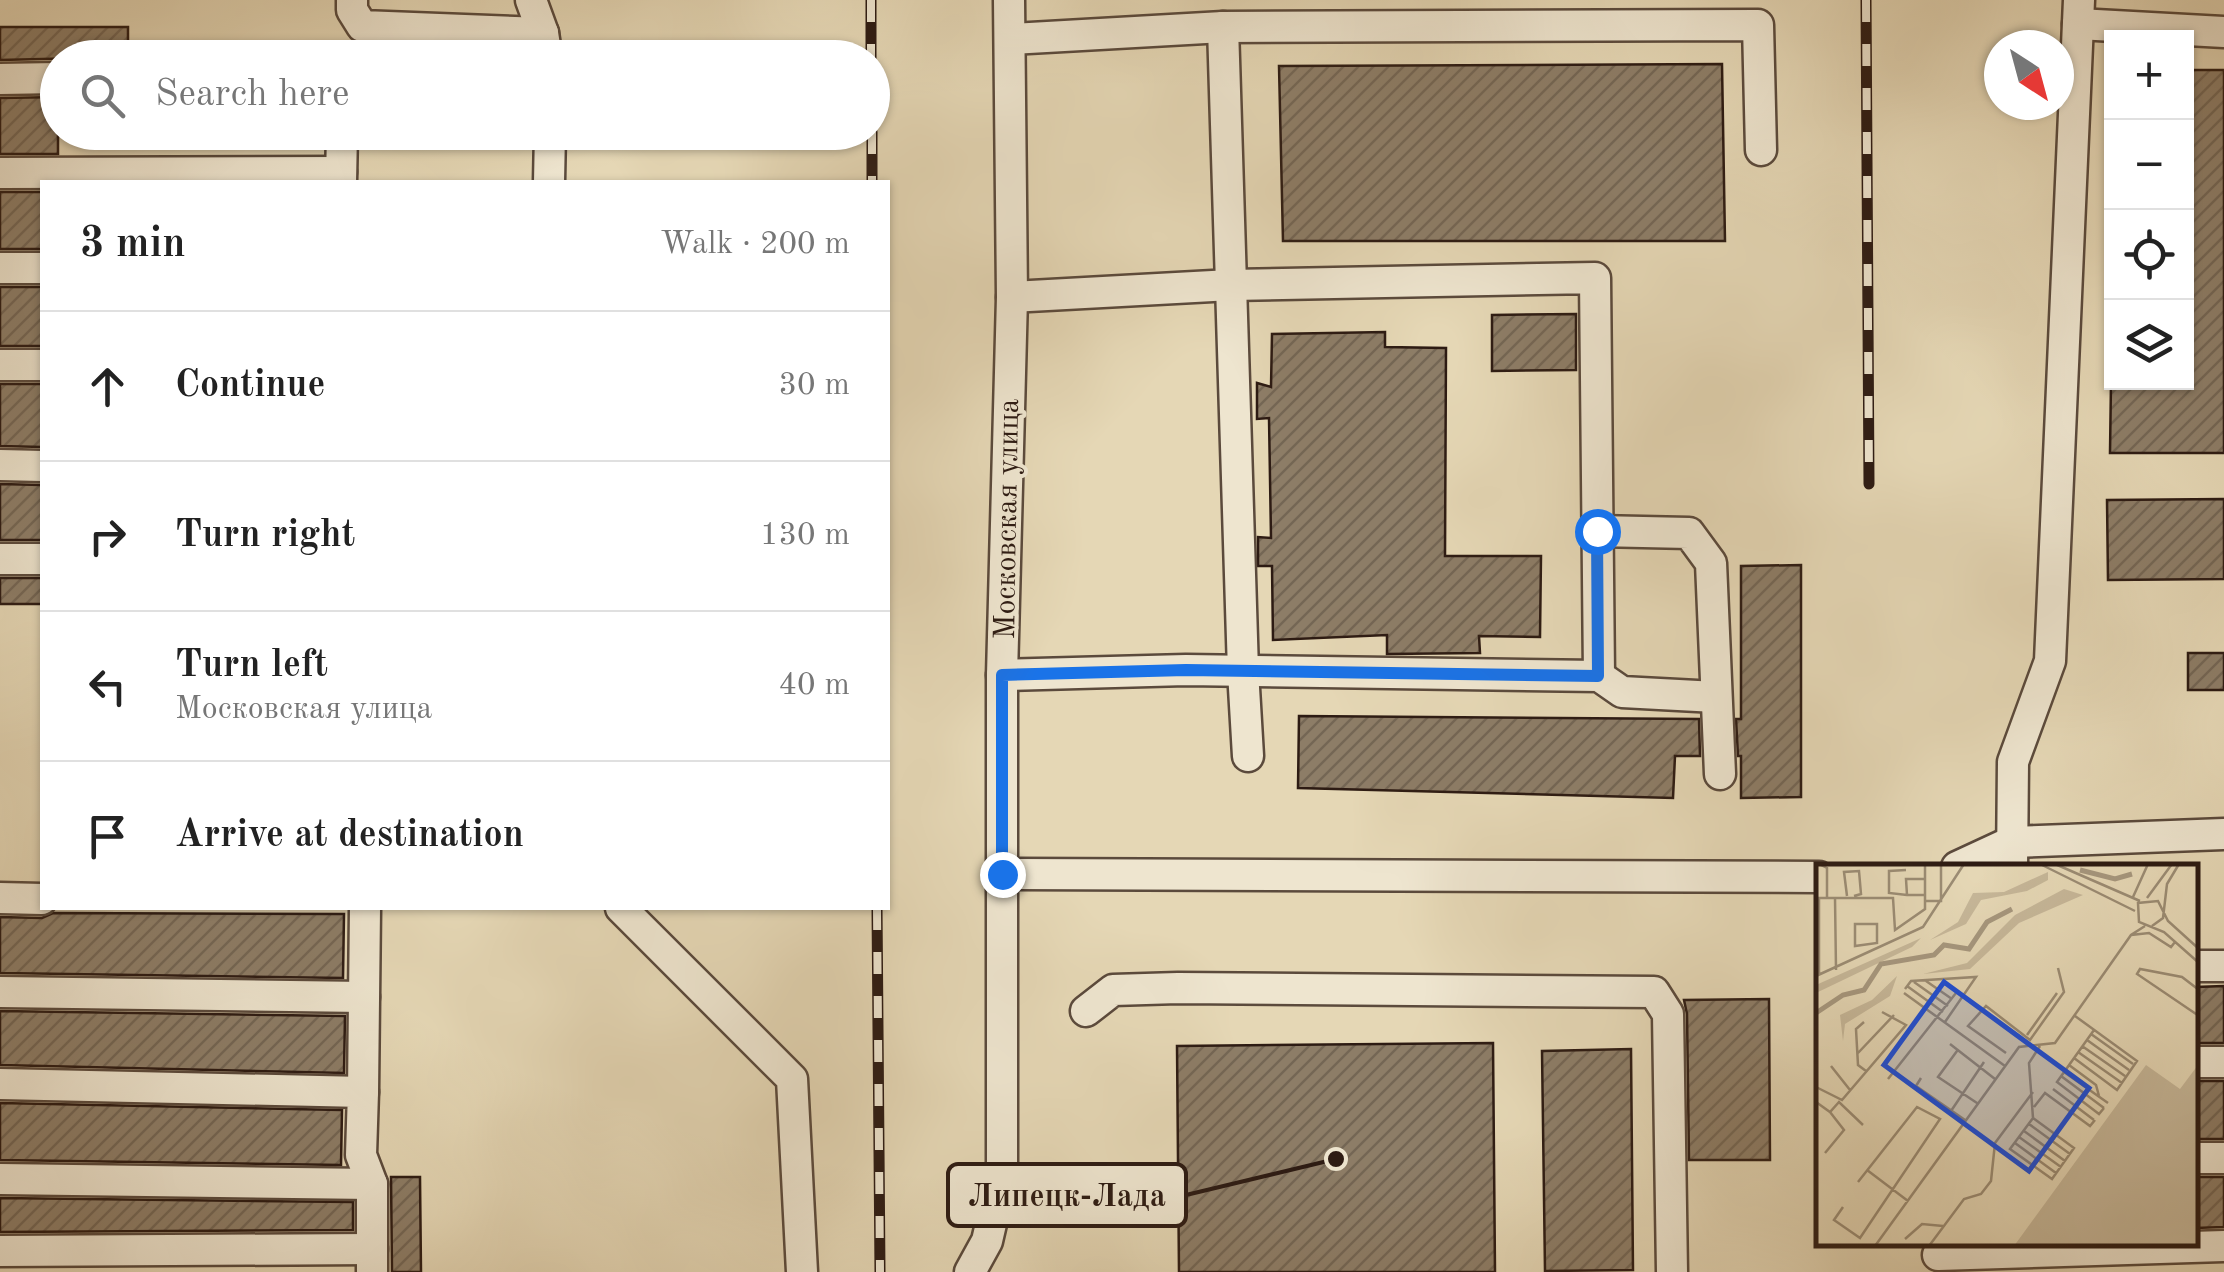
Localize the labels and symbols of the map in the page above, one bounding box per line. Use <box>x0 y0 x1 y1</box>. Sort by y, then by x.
north arrow <box>1984 30 2074 120</box>
street label: Московская улица <box>991 398 1025 640</box>
route start <box>1575 509 1621 555</box>
route end <box>980 852 1026 898</box>
inset map <box>1816 864 2199 1247</box>
callout: Липецк-Лада <box>948 1164 1186 1226</box>
text: Липецк-Лада <box>968 1182 1166 1214</box>

